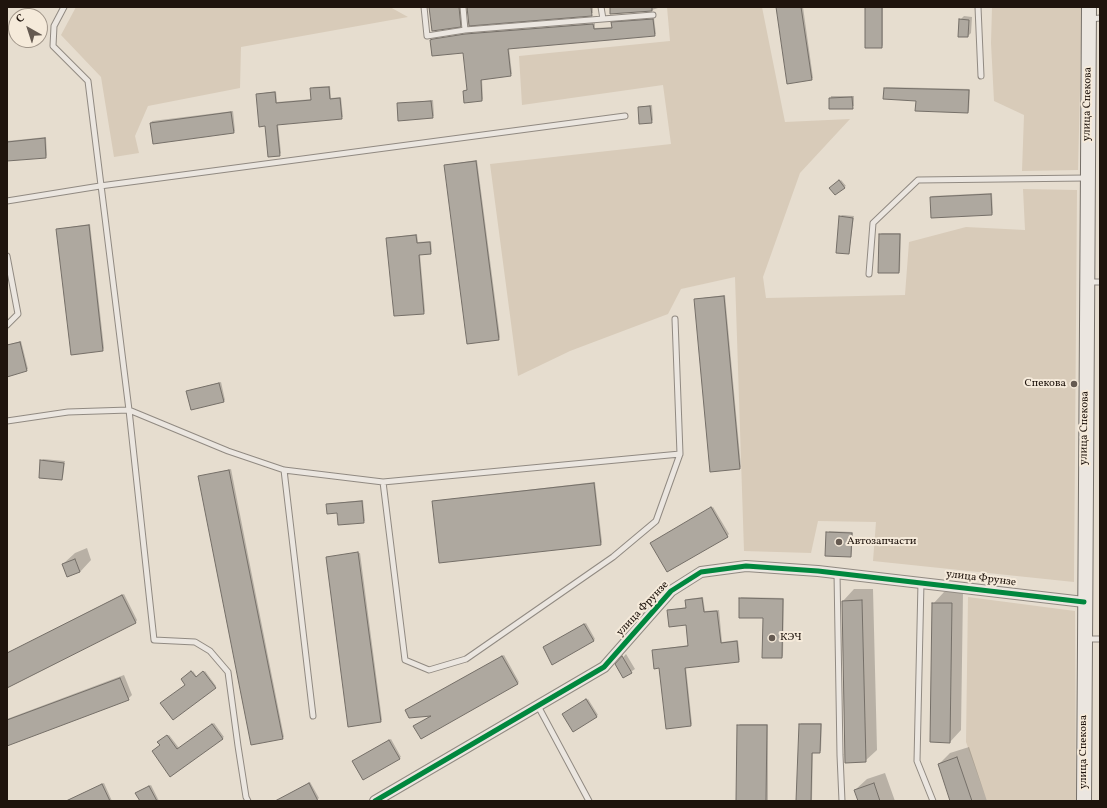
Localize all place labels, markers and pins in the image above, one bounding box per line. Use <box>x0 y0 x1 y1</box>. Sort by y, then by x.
place label: Спекова <box>1025 377 1066 391</box>
marker: Спекова <box>1069 379 1079 389</box>
place label: Автозапчасти <box>847 535 917 549</box>
marker: Автозапчасти <box>834 537 844 547</box>
place label: КЭЧ <box>780 631 802 645</box>
marker: КЭЧ <box>767 633 777 643</box>

